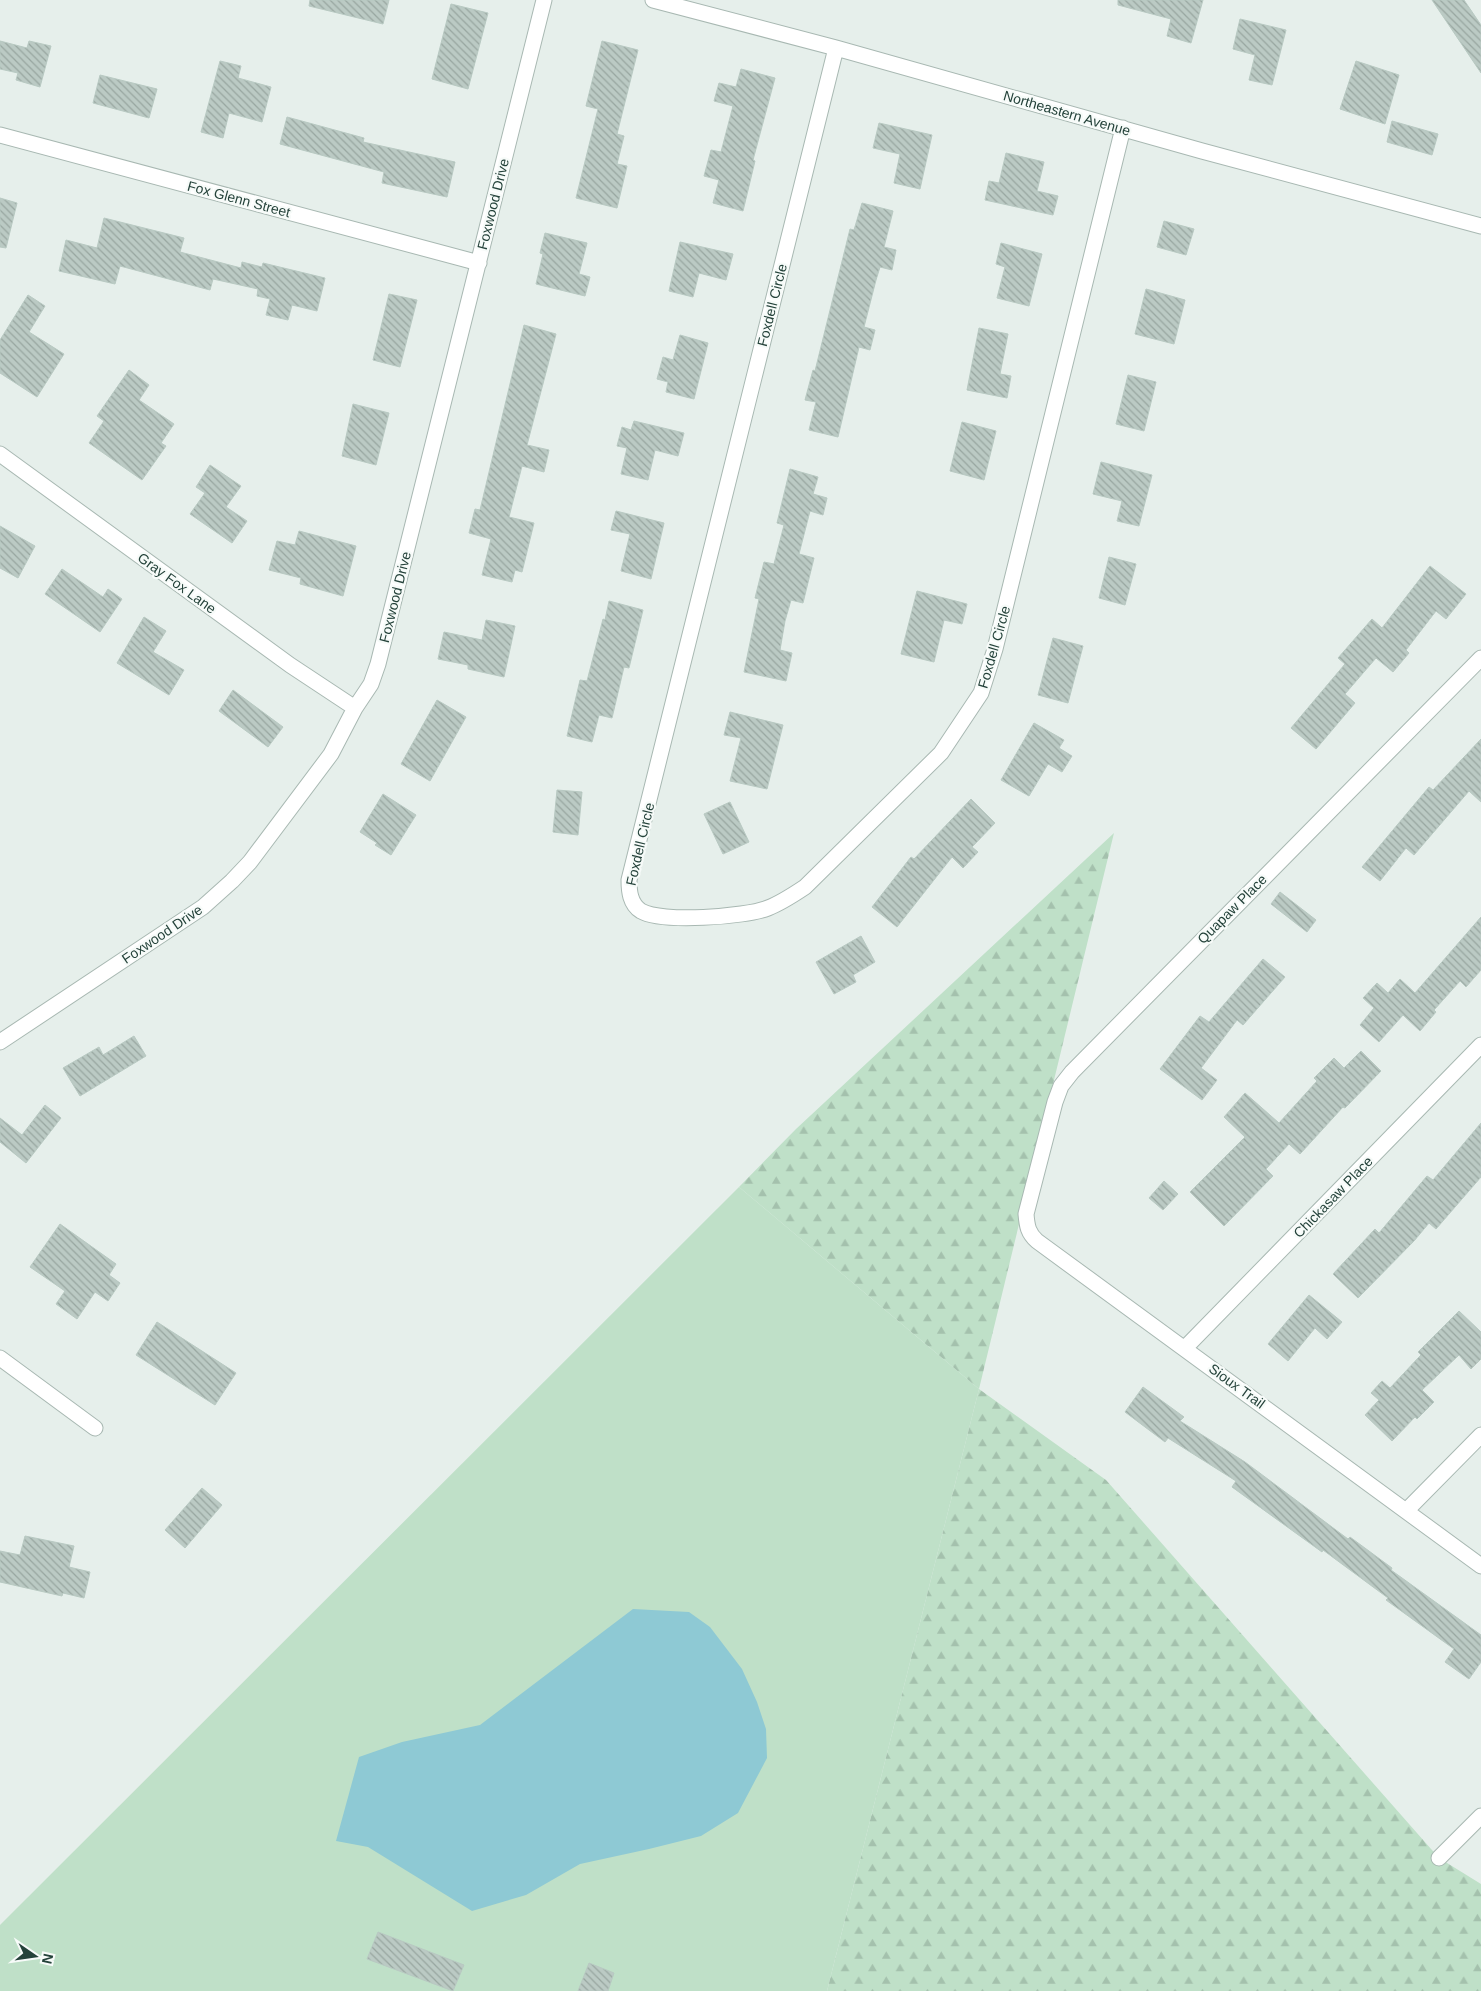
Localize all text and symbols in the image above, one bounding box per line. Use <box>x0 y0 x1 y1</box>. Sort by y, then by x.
street label: Northeastern Avenue <box>1002 87 1133 139</box>
street label: Foxwood Drive <box>474 157 512 251</box>
street label: Fox Glenn Street <box>186 178 292 220</box>
street label: Foxdell Circle <box>754 262 790 348</box>
street label: Gray Fox Lane <box>135 549 219 617</box>
street label: Foxwood Drive <box>376 550 414 644</box>
street label: Foxdell Circle <box>975 604 1013 690</box>
street label: Foxdell Circle <box>623 801 657 887</box>
street label: Quapaw Place <box>1194 871 1270 947</box>
street label: Foxwood Drive <box>119 901 205 967</box>
street label: Chickasaw Place <box>1290 1153 1376 1241</box>
street label: Sioux Trail <box>1206 1360 1268 1412</box>
north arrow <box>10 1931 60 1981</box>
text: N <box>39 1952 57 1966</box>

